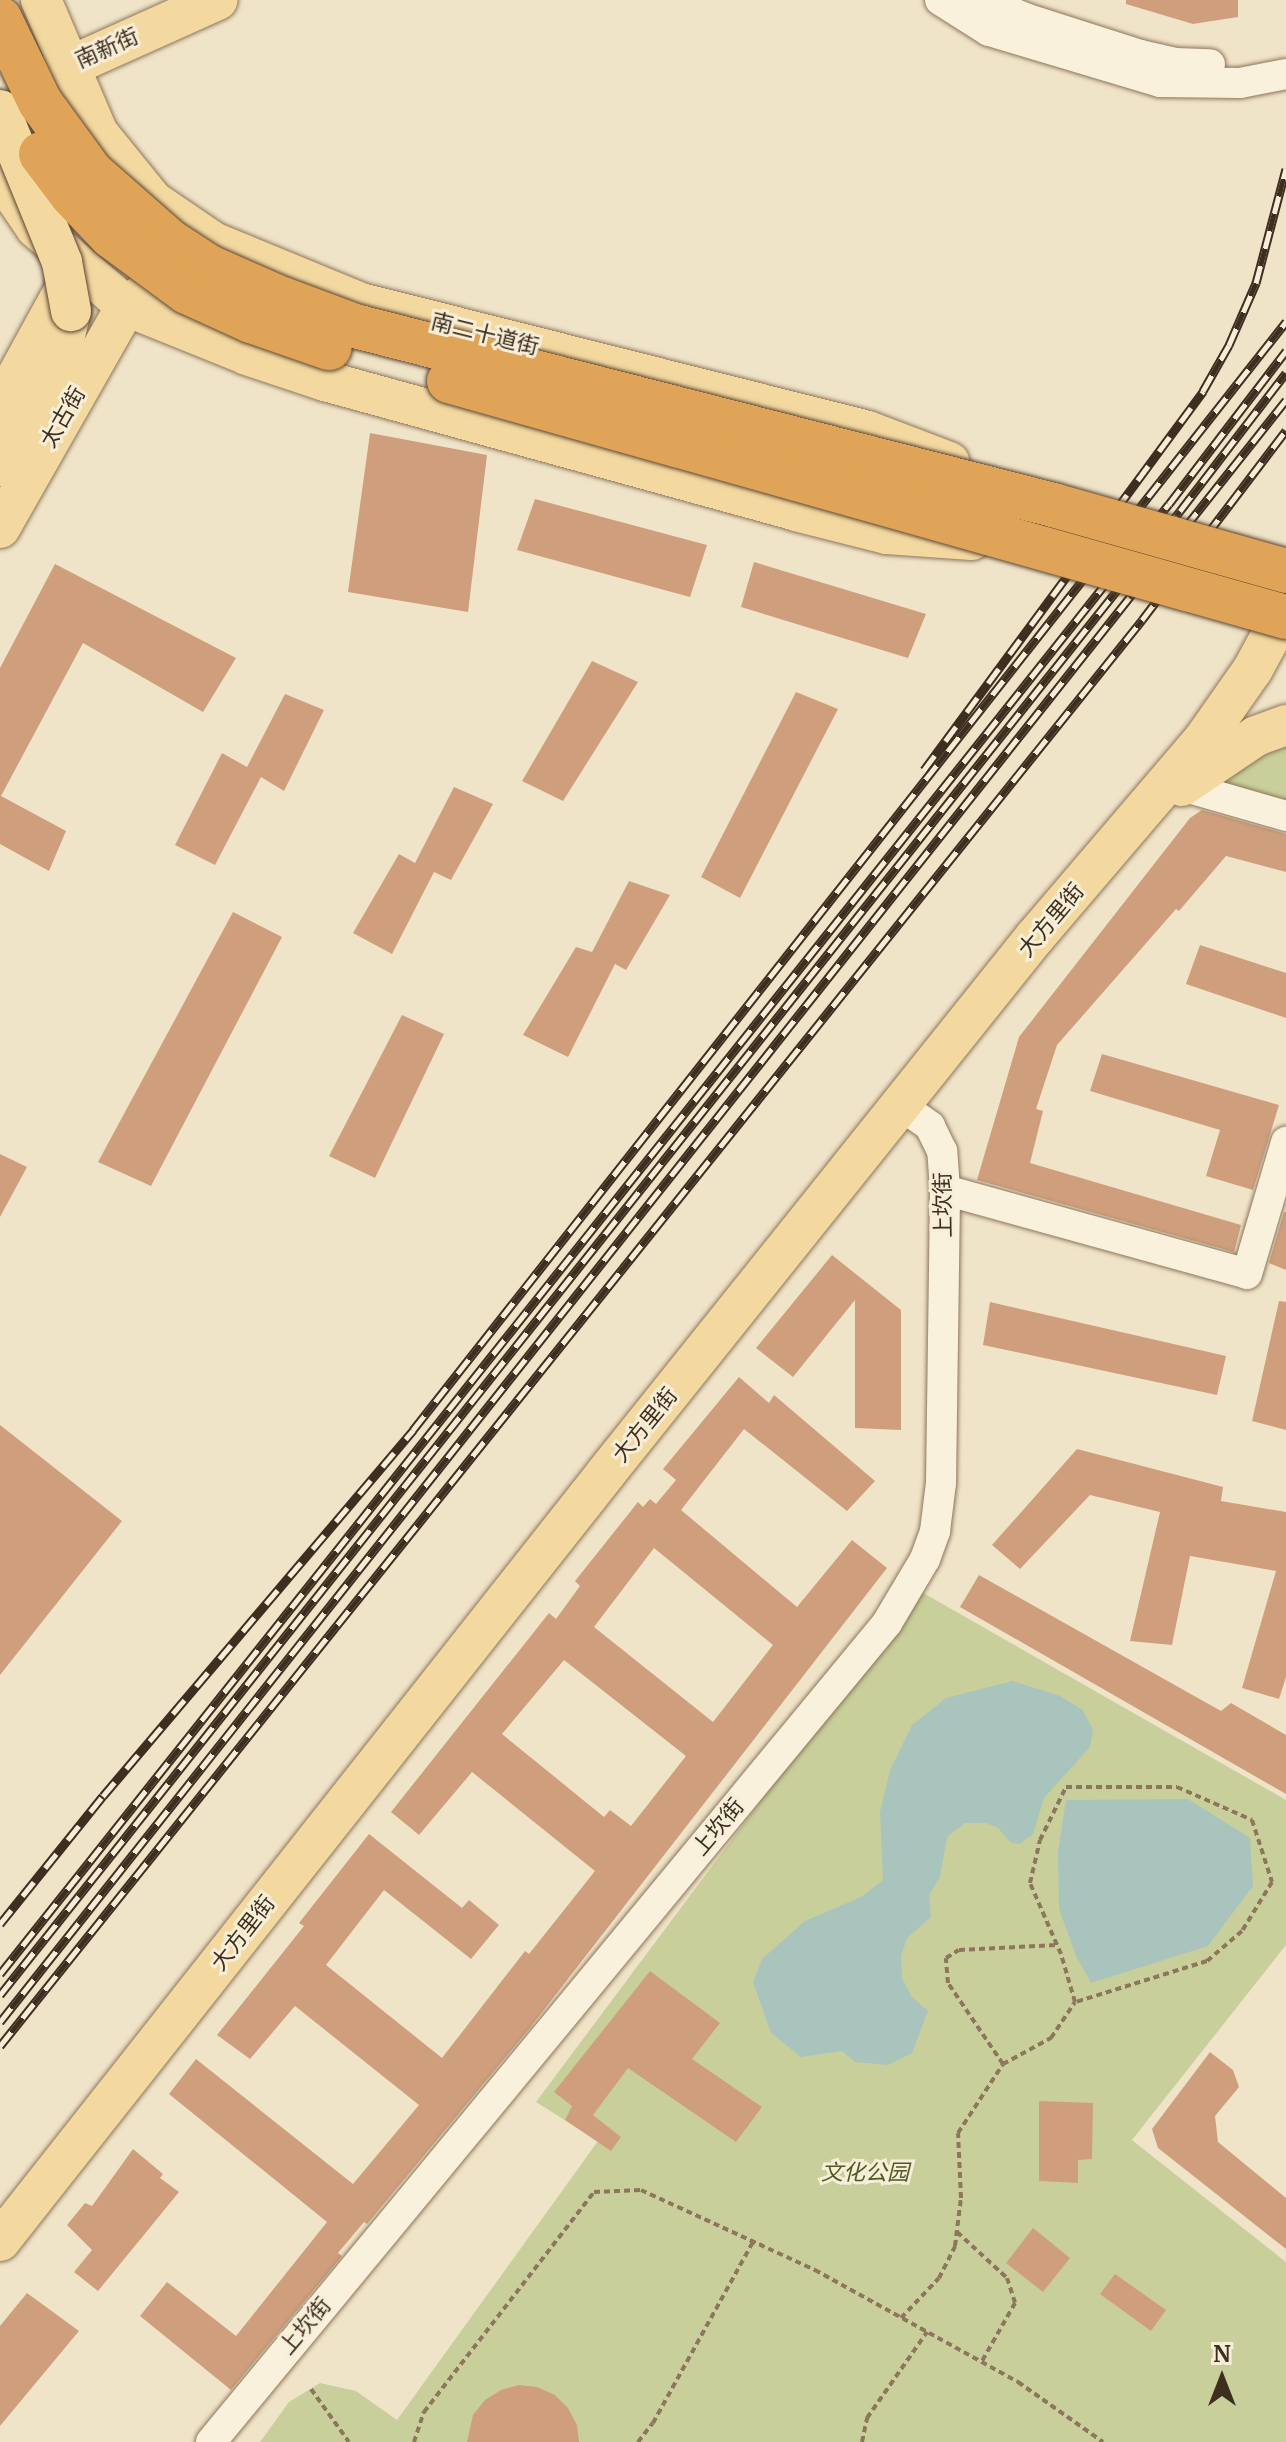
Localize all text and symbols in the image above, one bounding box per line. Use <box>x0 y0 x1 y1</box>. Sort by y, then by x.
street label: 南新街 <box>71 23 143 73</box>
street label: 南二十道街 <box>428 308 542 360</box>
street label: 太古街 <box>35 382 91 452</box>
street label: 大方里街 <box>1013 878 1089 962</box>
street label: 上坎街 <box>929 1172 957 1238</box>
street label: 大方里街 <box>607 1382 683 1468</box>
street label: 上坎街 <box>687 1793 749 1861</box>
street label: 大方里街 <box>206 1890 280 1976</box>
park label: 文化公园 <box>821 2160 909 2186</box>
street label: 上坎街 <box>274 2292 336 2360</box>
north arrow <box>1182 2338 1262 2418</box>
text: N <box>1213 2340 1231 2368</box>

